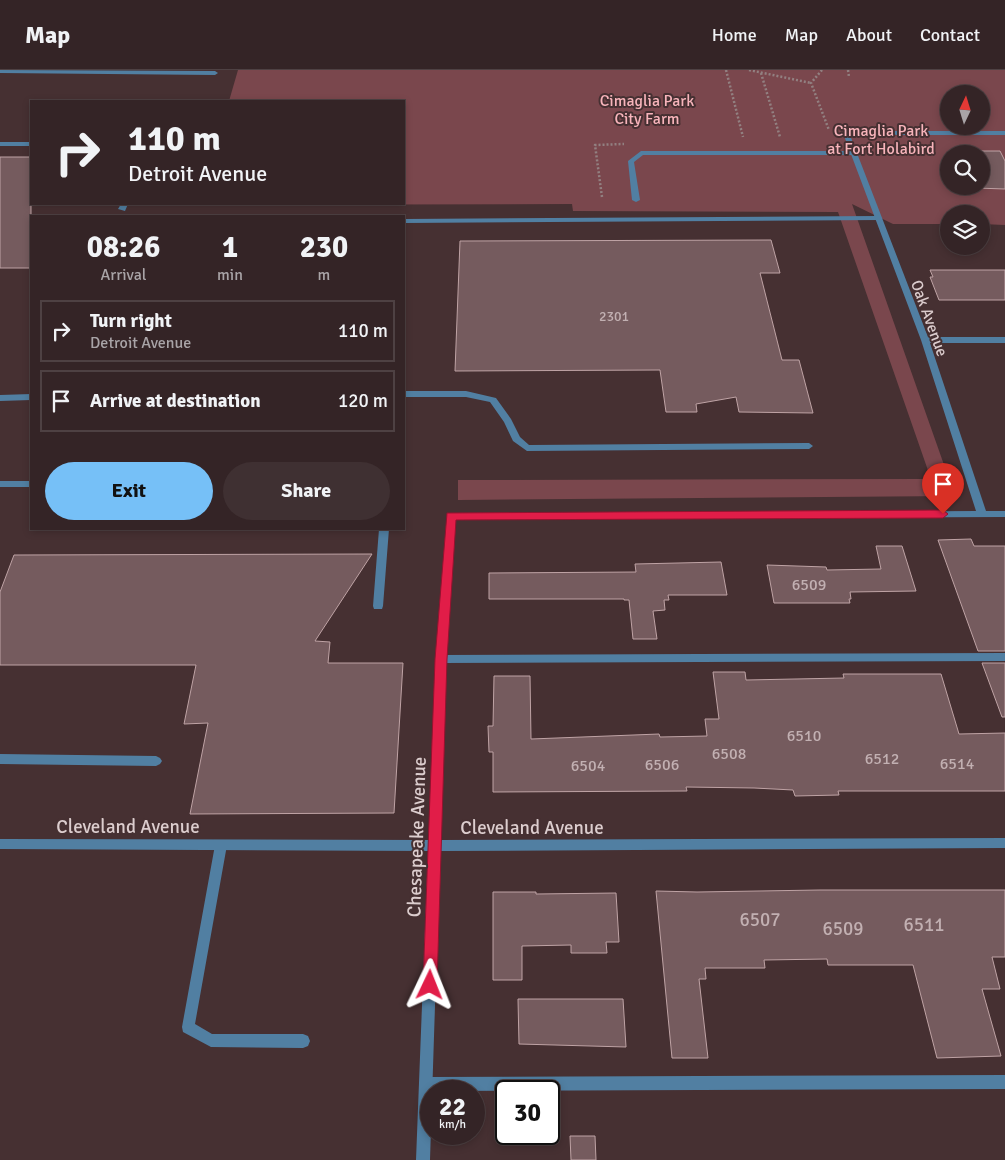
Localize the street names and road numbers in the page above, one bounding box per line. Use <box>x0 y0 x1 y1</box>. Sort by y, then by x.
street label: Oak Avenue <box>906 277 952 359</box>
street label: Chesapeake Avenue <box>402 756 432 918</box>
street label: Cleveland Avenue <box>56 815 200 839</box>
street label: Cleveland Avenue <box>460 816 604 840</box>

